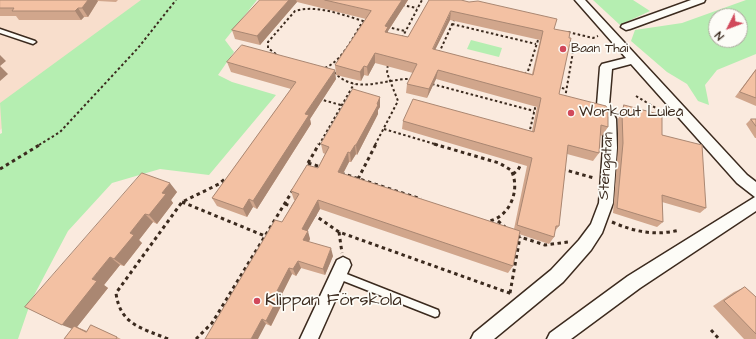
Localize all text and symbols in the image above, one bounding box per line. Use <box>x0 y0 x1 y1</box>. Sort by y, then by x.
north arrow <box>708 8 748 48</box>
text: N <box>712 28 727 43</box>
place label: Baan Thai <box>571 41 628 57</box>
marker: Baan Thai <box>558 44 568 54</box>
place label: Workout Luleå <box>579 104 683 122</box>
marker: Workout Luleå <box>566 108 576 118</box>
street label: Stengatan <box>596 132 618 200</box>
place label: Klippan Förskola <box>265 290 402 312</box>
marker: Klippan Förskola <box>252 296 262 306</box>

